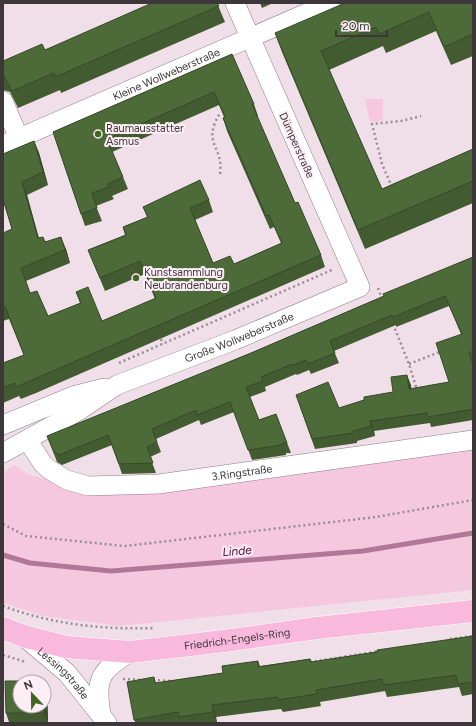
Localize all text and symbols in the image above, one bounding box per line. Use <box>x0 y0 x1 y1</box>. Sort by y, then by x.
scale bar <box>336 12 387 38</box>
text: 20 m <box>342 19 370 33</box>
street label: Kleine Wollweberstraße <box>111 46 222 104</box>
street label: Dümperstraße <box>276 111 317 180</box>
place label: Raumausstatter Asmus <box>106 122 184 148</box>
marker: Raumausstatter Asmus <box>93 129 103 139</box>
place label: Kunstsammlung Neubrandenburg <box>144 266 228 292</box>
marker: Kunstsammlung Neubrandenburg <box>131 273 141 283</box>
street label: Große Wollweberstraße <box>183 310 296 366</box>
street label: 3.Ringstraße <box>211 462 273 484</box>
water label: Linde <box>222 543 253 559</box>
street label: Friedrich-Engels-Ring <box>183 626 291 653</box>
street label: Lessingstraße <box>35 645 91 702</box>
north arrow <box>12 674 52 714</box>
text: N <box>22 678 35 693</box>

